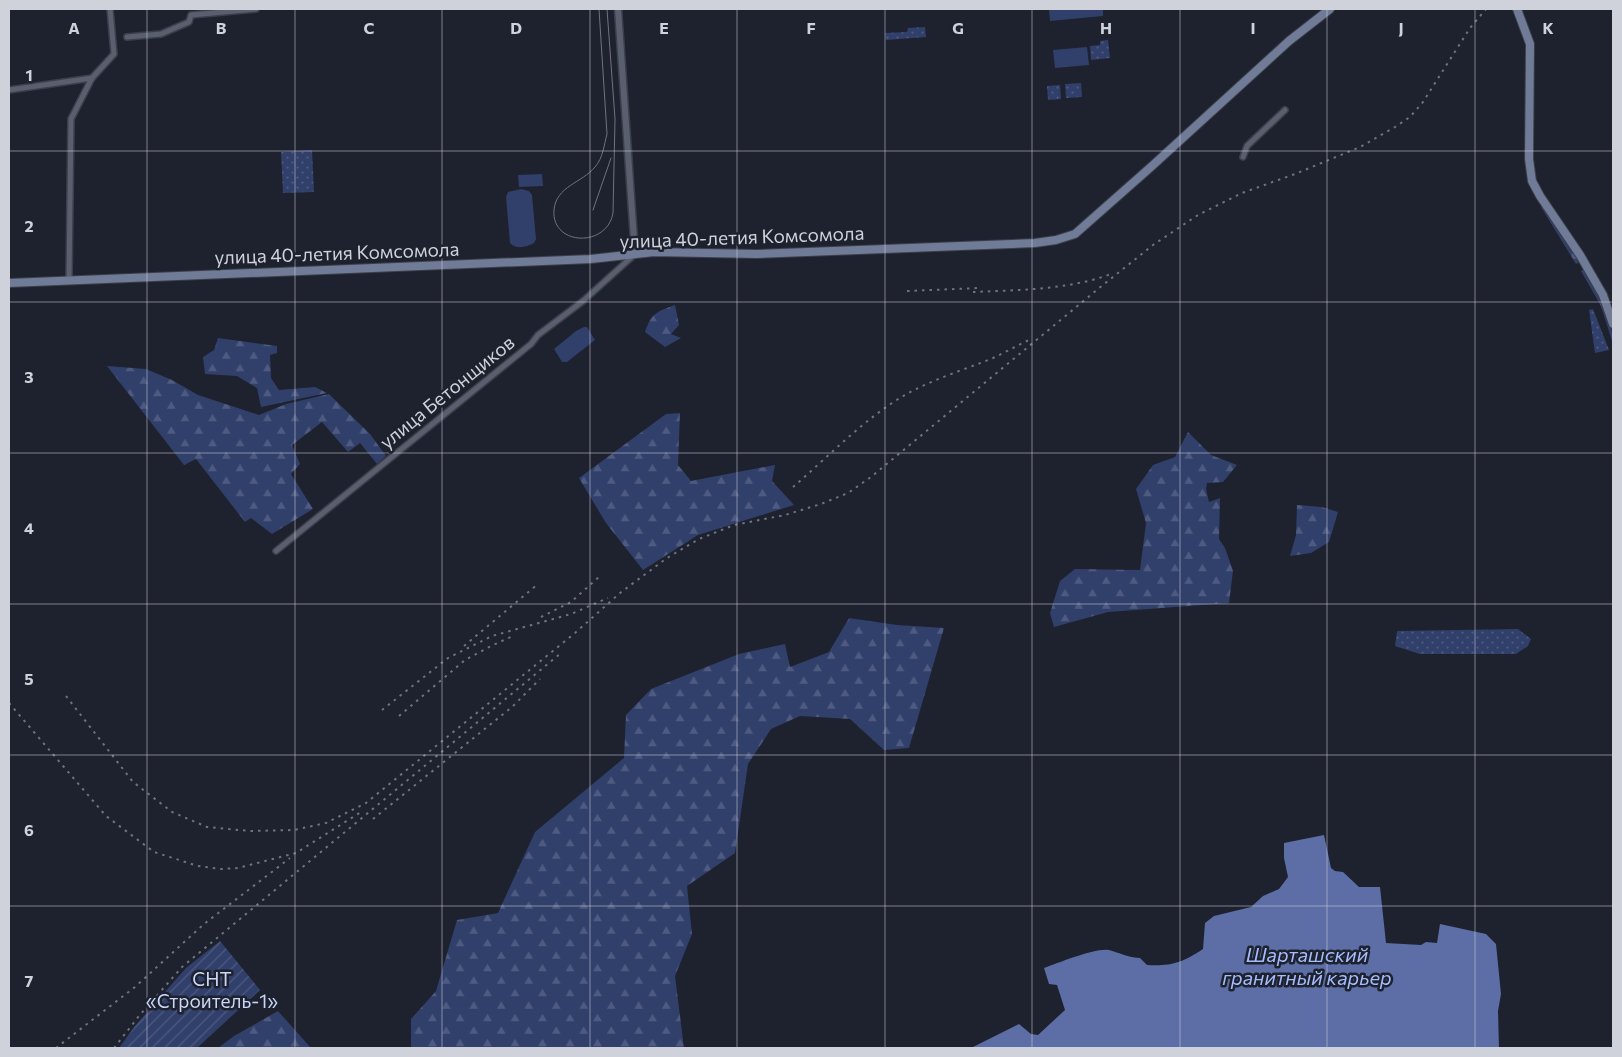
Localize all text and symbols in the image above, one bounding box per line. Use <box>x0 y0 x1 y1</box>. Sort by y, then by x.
text: A <box>68 18 80 37</box>
text: B <box>216 18 227 37</box>
text: C <box>364 18 375 37</box>
text: D <box>510 18 522 37</box>
text: E <box>659 18 669 37</box>
text: F <box>806 18 816 37</box>
text: G <box>952 18 964 37</box>
text: H <box>1100 18 1112 37</box>
text: I <box>1250 18 1256 37</box>
text: J <box>1398 18 1404 37</box>
text: K <box>1542 18 1554 37</box>
text: 1 <box>25 65 33 84</box>
text: 2 <box>24 216 34 235</box>
street label: улица 40-летия Комсомола <box>619 221 865 252</box>
street label: улица 40-летия Комсомола <box>214 237 460 268</box>
street label: улица Бетонщиков <box>375 330 519 453</box>
text: 3 <box>24 367 34 386</box>
text: 4 <box>24 518 34 537</box>
text: 5 <box>24 669 34 688</box>
text: 6 <box>24 820 34 839</box>
water label: Шарташский гранитный карьер <box>1222 942 1392 989</box>
park label: СНТ «Строитель-1» <box>146 967 278 1012</box>
text: 7 <box>25 971 34 990</box>

